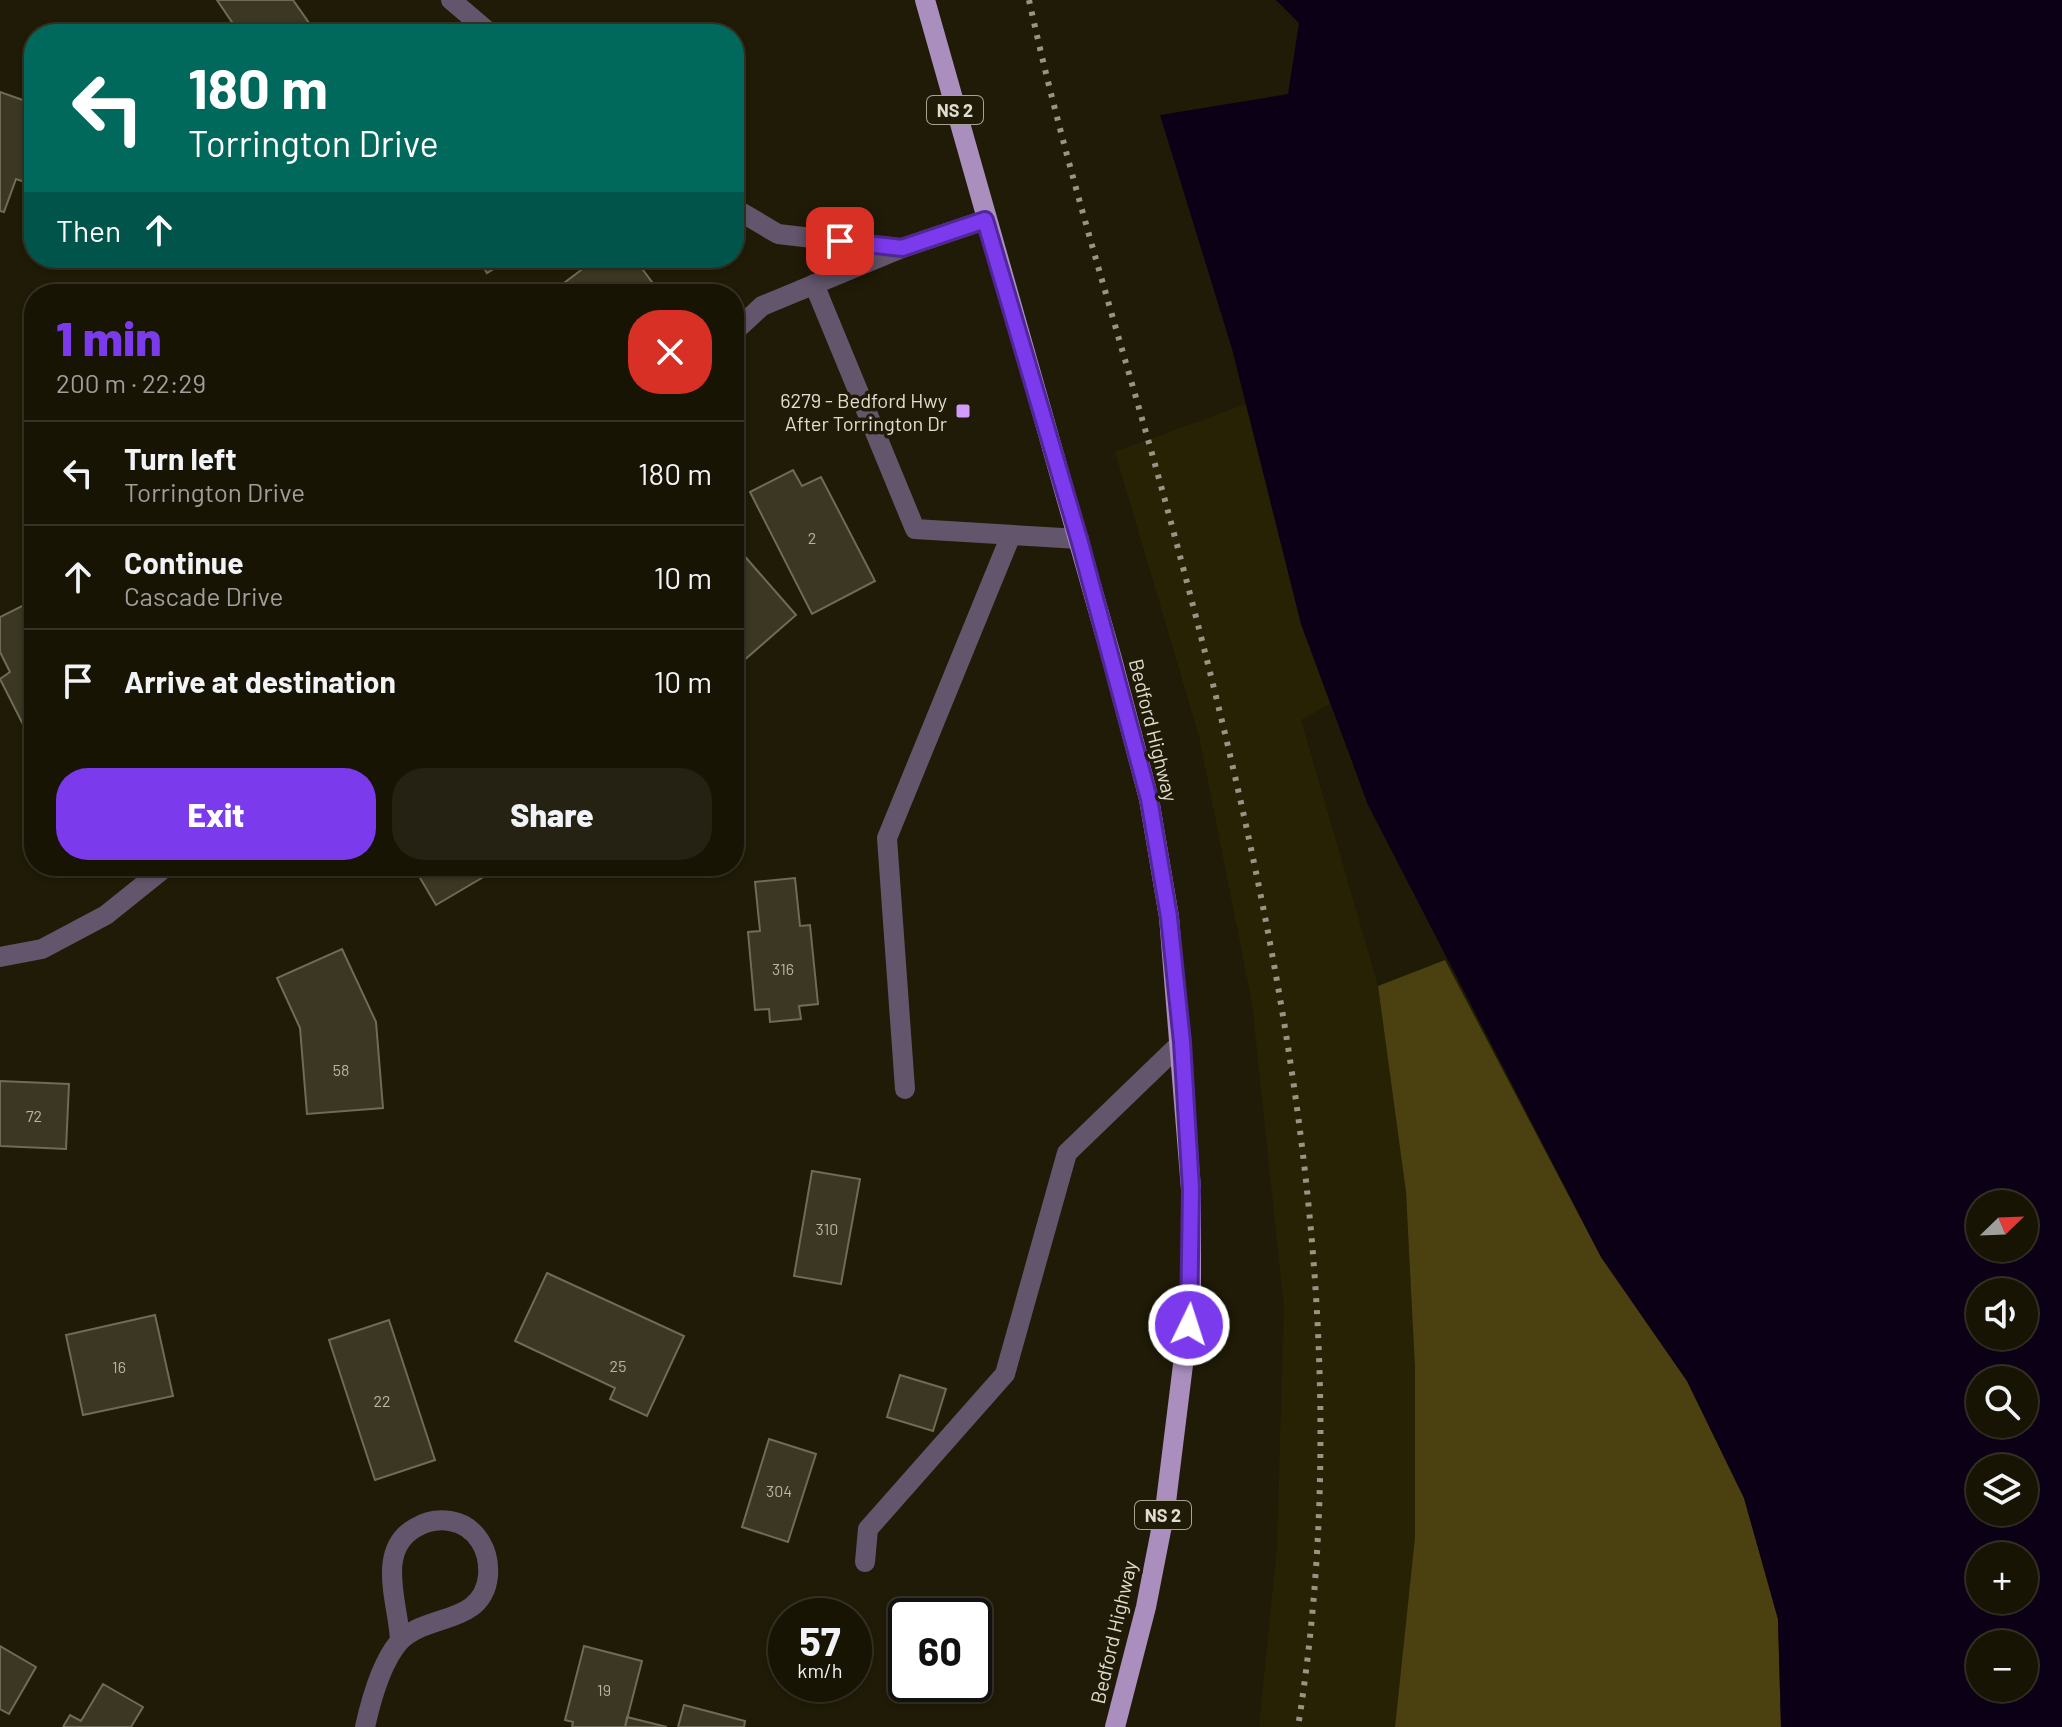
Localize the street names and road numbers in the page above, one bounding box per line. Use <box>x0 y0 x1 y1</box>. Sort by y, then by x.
road number: NS 2 <box>927 96 983 124</box>
street label: Bedford Highway <box>1125 656 1183 804</box>
road number: NS 2 <box>1135 1501 1191 1529</box>
street label: Bedford Highway <box>1085 1558 1141 1706</box>

